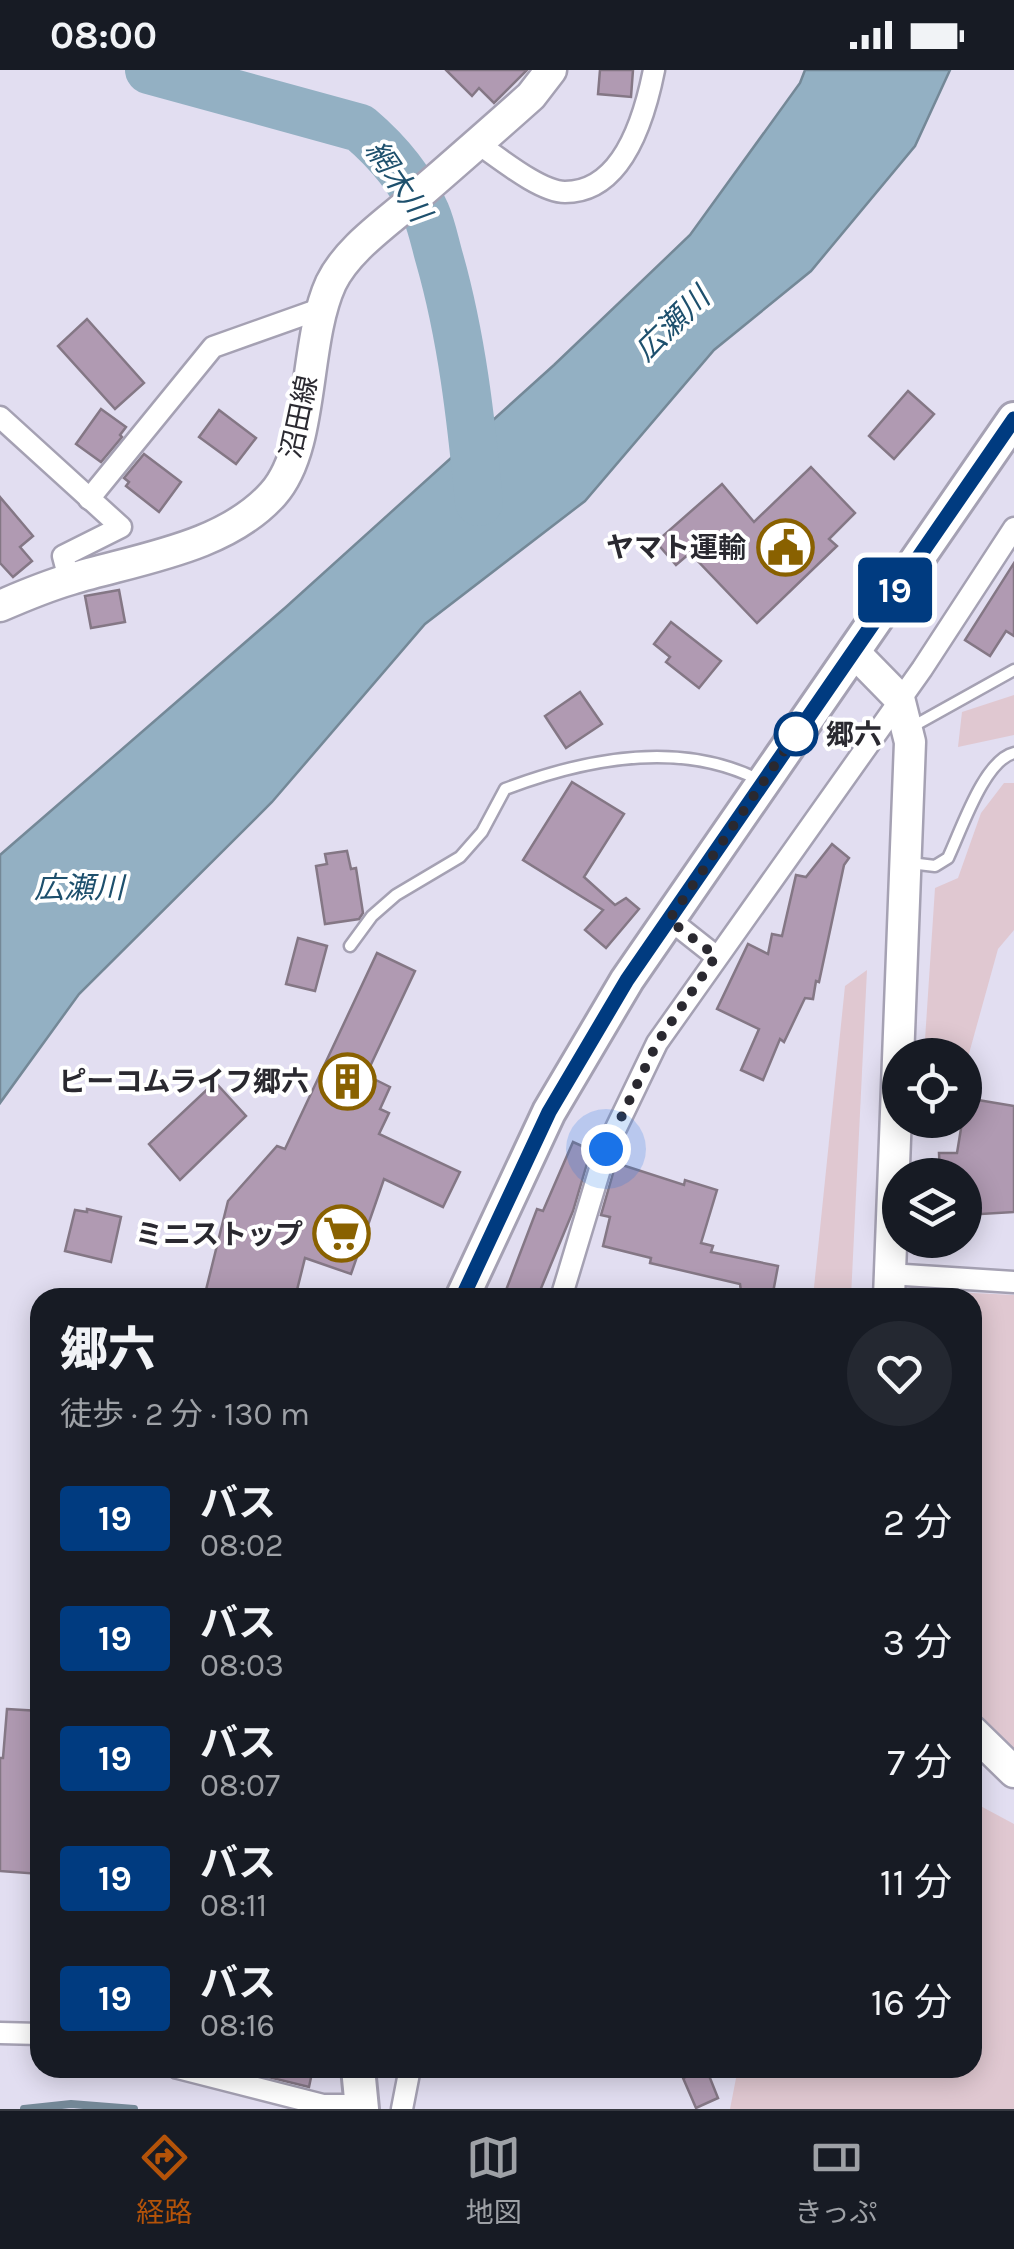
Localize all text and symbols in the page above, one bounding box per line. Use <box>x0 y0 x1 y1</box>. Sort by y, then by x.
text: 08:00 <box>50 13 157 58</box>
water label: 網木川 <box>358 134 440 231</box>
water label: 広瀬川 <box>627 278 719 368</box>
street label: 沼田線 <box>274 372 324 462</box>
public building icon: ヤマト運輸 <box>755 517 815 577</box>
place label: ヤマト運輸 <box>606 531 746 564</box>
line badge: 19 <box>850 558 940 622</box>
text: 19 <box>878 570 912 611</box>
marker: 郷六 <box>775 713 817 755</box>
place label: 郷六 <box>826 718 882 751</box>
water label: 広瀬川 <box>34 870 127 906</box>
map controls <box>882 1038 982 1258</box>
button: locate <box>882 1038 982 1138</box>
building icon: ピーコムライフ郷六 <box>318 1051 378 1111</box>
place label: ピーコムライフ郷六 <box>58 1065 309 1098</box>
your location <box>581 1124 631 1174</box>
button: layers <box>882 1158 982 1258</box>
supermarket icon: ミニストップ <box>312 1204 372 1264</box>
place label: ミニストップ <box>135 1218 303 1251</box>
button: heart <box>847 1321 952 1426</box>
text: 郷六 <box>60 1322 156 1378</box>
text: 徒歩 · 2 分 · 130 m <box>60 1396 310 1433</box>
text: バス <box>200 1481 276 1526</box>
text: 19 <box>98 1498 132 1539</box>
text: 2 分 <box>883 1500 952 1545</box>
text: 08:02 <box>200 1527 284 1564</box>
text: バス <box>200 1601 276 1646</box>
text: 19 <box>98 1618 132 1659</box>
text: 3 分 <box>883 1620 952 1665</box>
text: 08:03 <box>200 1647 284 1684</box>
text: バス <box>200 1721 276 1766</box>
text: 19 <box>98 1738 132 1779</box>
text: 7 分 <box>887 1740 952 1785</box>
text: 08:07 <box>200 1767 280 1804</box>
text: バス <box>200 1841 276 1886</box>
text: 19 <box>98 1858 132 1899</box>
text: 11 分 <box>880 1860 952 1905</box>
text: 08:11 <box>200 1887 267 1924</box>
text: バス <box>200 1961 276 2006</box>
text: 19 <box>98 1978 132 2019</box>
text: 16 分 <box>871 1980 952 2025</box>
text: 08:16 <box>200 2007 275 2044</box>
tab: 経路 <box>137 2130 193 2230</box>
tab: 地図 <box>466 2130 522 2230</box>
tab: きっぷ <box>795 2130 877 2230</box>

